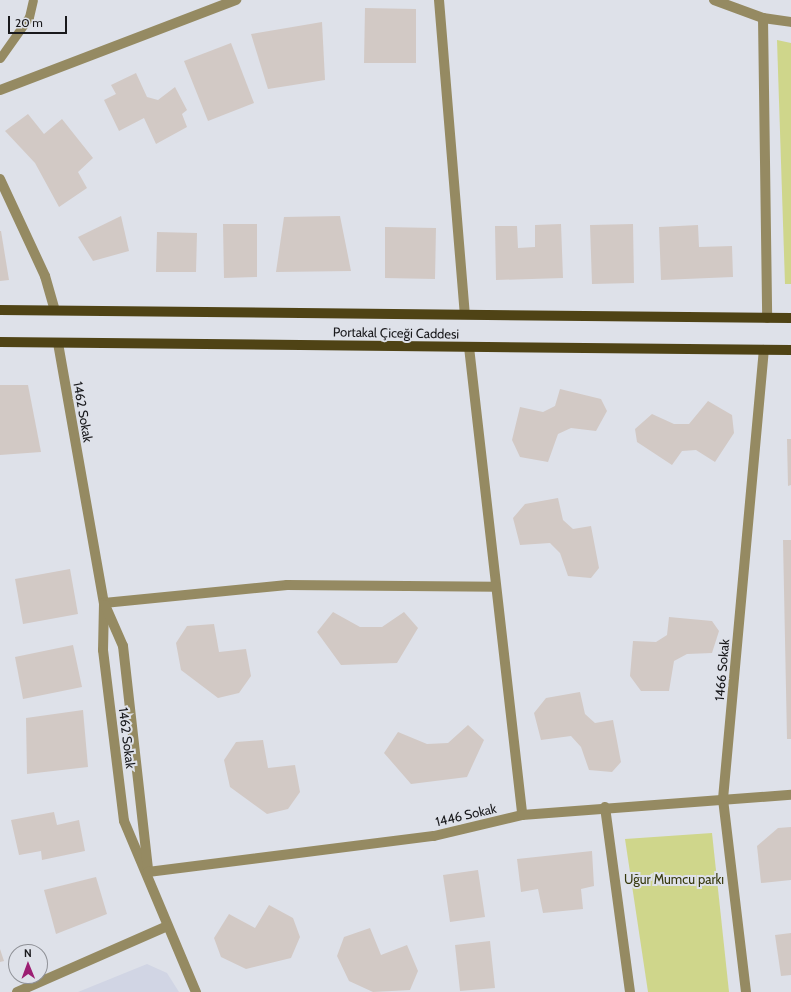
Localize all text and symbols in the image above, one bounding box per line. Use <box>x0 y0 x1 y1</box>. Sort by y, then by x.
scale bar <box>10 8 69 34</box>
text: 20 m <box>15 15 43 30</box>
street label: Portakal Çiceği Caddesi <box>333 324 459 342</box>
street label: 1462 Sokak <box>70 380 96 444</box>
street label: 1466 Sokak <box>712 638 732 702</box>
street label: 1462 Sokak <box>116 707 138 769</box>
street label: 1446 Sokak <box>434 800 498 830</box>
park label: Uğur Mumcu parkı <box>624 871 724 887</box>
north arrow <box>8 944 48 984</box>
text: N <box>24 946 32 960</box>

